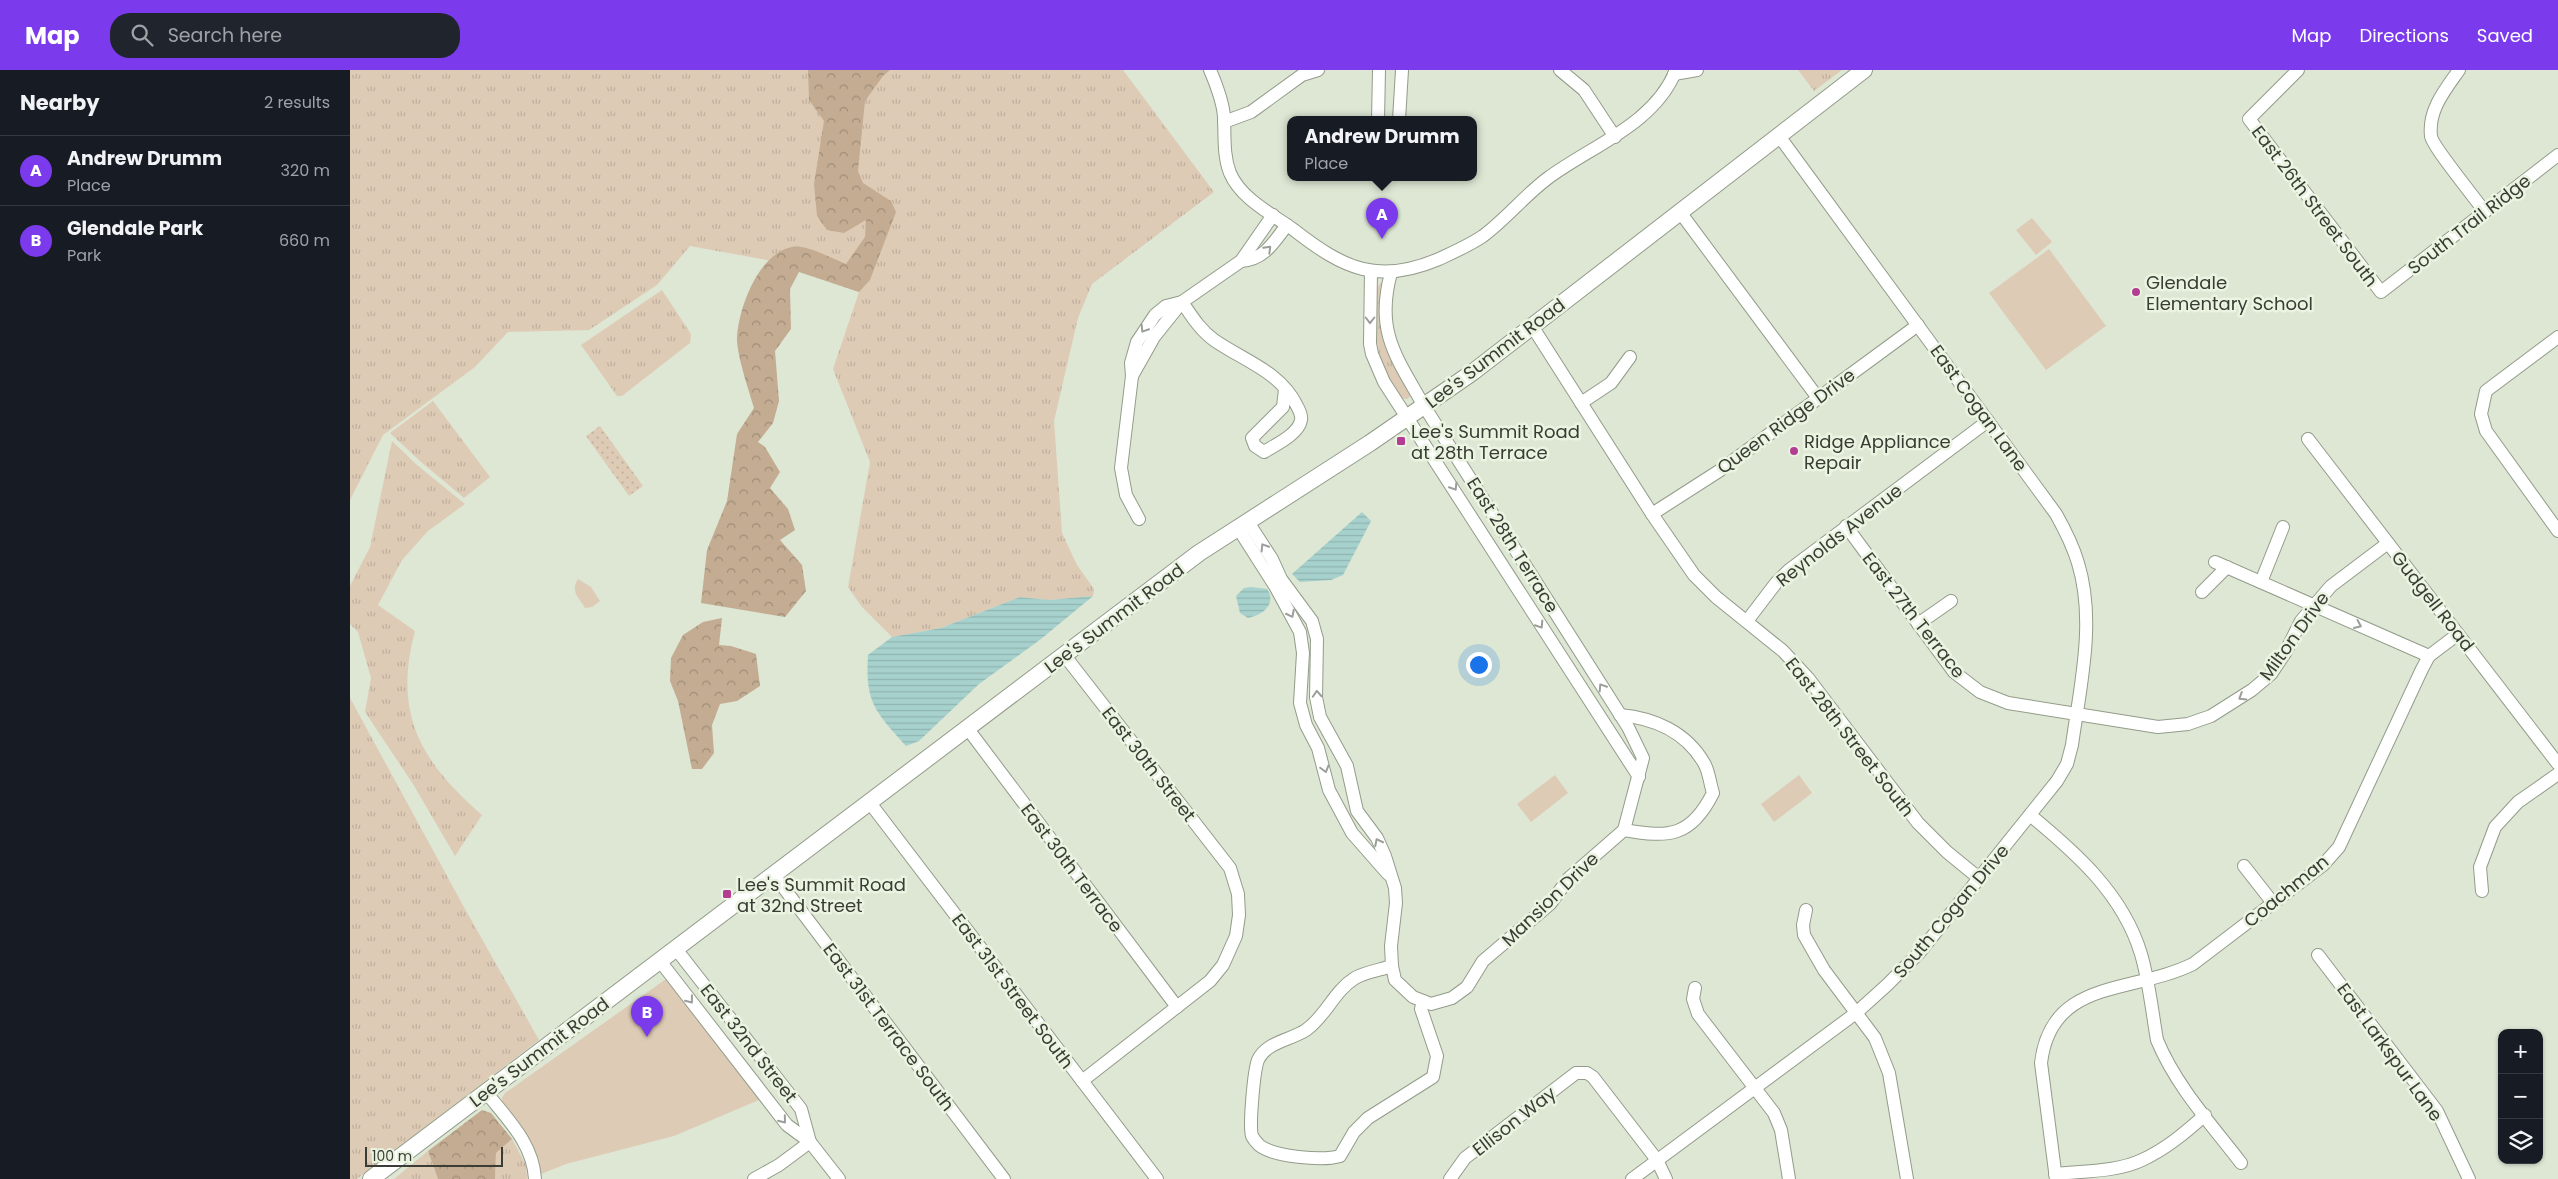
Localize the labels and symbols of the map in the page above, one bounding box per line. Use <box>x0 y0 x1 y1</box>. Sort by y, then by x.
street label: East 26th Street South <box>2246 120 2384 292</box>
street label: South Trail Ridge <box>2402 168 2536 280</box>
pin: A <box>1366 198 1398 239</box>
one-way arrow <box>1262 246 1271 255</box>
place label: Glendale Elementary School <box>2146 270 2313 316</box>
marker: Glendale Elementary School <box>2130 286 2142 298</box>
street label: Lee's Summit Road <box>1420 292 1570 414</box>
one-way arrow <box>1365 316 1375 324</box>
one-way arrow <box>1141 324 1151 333</box>
street label: East Cogan Lane <box>1925 340 2033 476</box>
street label: Queen Ridge Drive <box>1712 362 1860 480</box>
place label: Lee's Summit Road at 28th Terrace <box>1411 419 1580 465</box>
place label: Ridge Appliance Repair <box>1804 429 1951 475</box>
marker: Lee's Summit Road at 28th Terrace <box>1395 435 1407 447</box>
marker: Ridge Appliance Repair <box>1788 445 1800 457</box>
street label: East 28th Terrace <box>1461 473 1565 617</box>
street label: Reynolds Avenue <box>1771 478 1907 592</box>
one-way arrow <box>1448 482 1457 491</box>
one-way arrow <box>1261 544 1271 553</box>
street label: Gudgell Road <box>2386 545 2480 657</box>
street label: East 27th Terrace <box>1857 547 1971 683</box>
street label: Lee's Summit Road <box>1039 557 1189 679</box>
street label: Milton Drive <box>2253 587 2335 685</box>
one-way arrow <box>1285 609 1295 618</box>
one-way arrow <box>2353 618 2362 629</box>
one-way arrow <box>1534 620 1544 629</box>
your location <box>1466 652 1492 678</box>
street label: East 28th Street South <box>1780 652 1920 822</box>
one-way arrow <box>1599 684 1608 693</box>
one-way arrow <box>1311 690 1322 698</box>
one-way arrow <box>2238 691 2247 700</box>
street label: East 30th Street <box>1096 701 1202 827</box>
one-way arrow <box>1319 765 1329 773</box>
street label: East 30th Terrace <box>1015 798 1129 938</box>
one-way arrow <box>1374 838 1384 847</box>
street label: South Cogan Drive <box>1888 839 2014 983</box>
street label: Mansion Drive <box>1496 846 1604 952</box>
street label: Coachman <box>2238 849 2334 933</box>
place label: Lee's Summit Road at 32nd Street <box>737 872 906 918</box>
marker: Lee's Summit Road at 32nd Street <box>721 888 733 900</box>
street label: East 31st Street South <box>946 908 1080 1074</box>
street label: East 31st Terrace South <box>818 938 960 1116</box>
street label: East 32nd Street <box>695 978 803 1108</box>
street label: East Larkspur Lane <box>2331 978 2449 1126</box>
street label: Lee's Summit Road <box>464 991 614 1113</box>
one-way arrow <box>684 994 693 1004</box>
pin: B <box>631 996 663 1037</box>
street label: Ellison Way <box>1467 1080 1561 1162</box>
one-way arrow <box>778 1114 787 1123</box>
scale bar <box>365 1144 502 1167</box>

